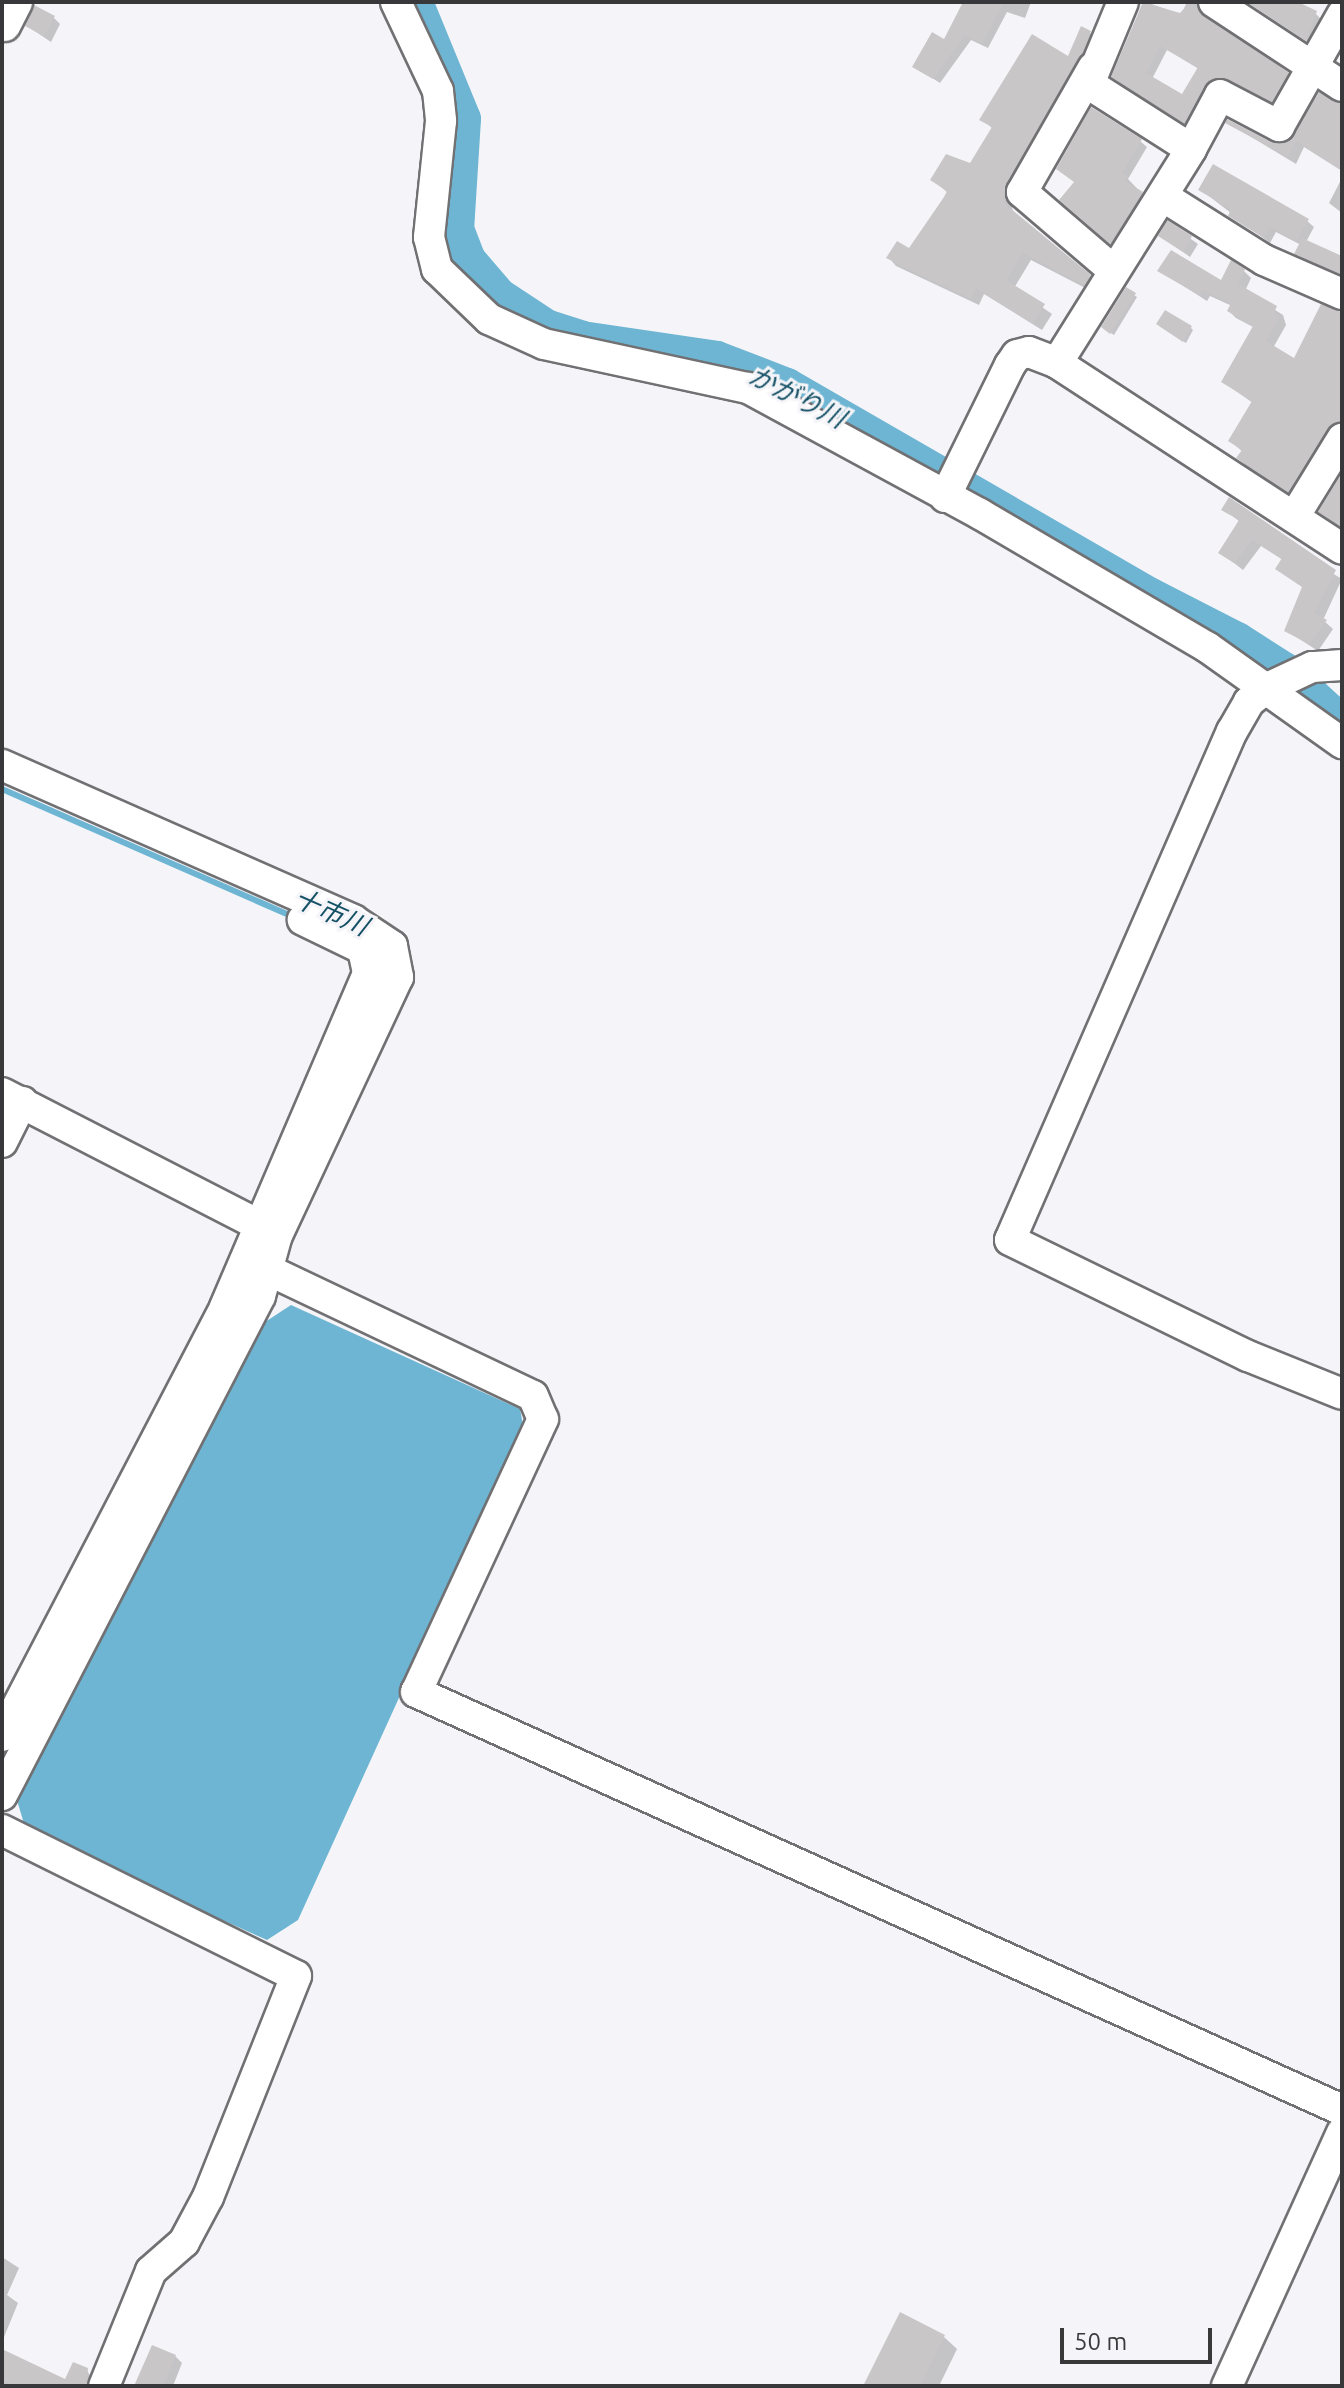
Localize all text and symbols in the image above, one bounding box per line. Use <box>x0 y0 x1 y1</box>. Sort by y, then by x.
water label: かがり川 <box>744 359 850 435</box>
water label: 十市川 <box>289 882 373 942</box>
scale bar <box>1064 2312 1216 2362</box>
text: 50 m <box>1074 2328 1127 2355</box>

